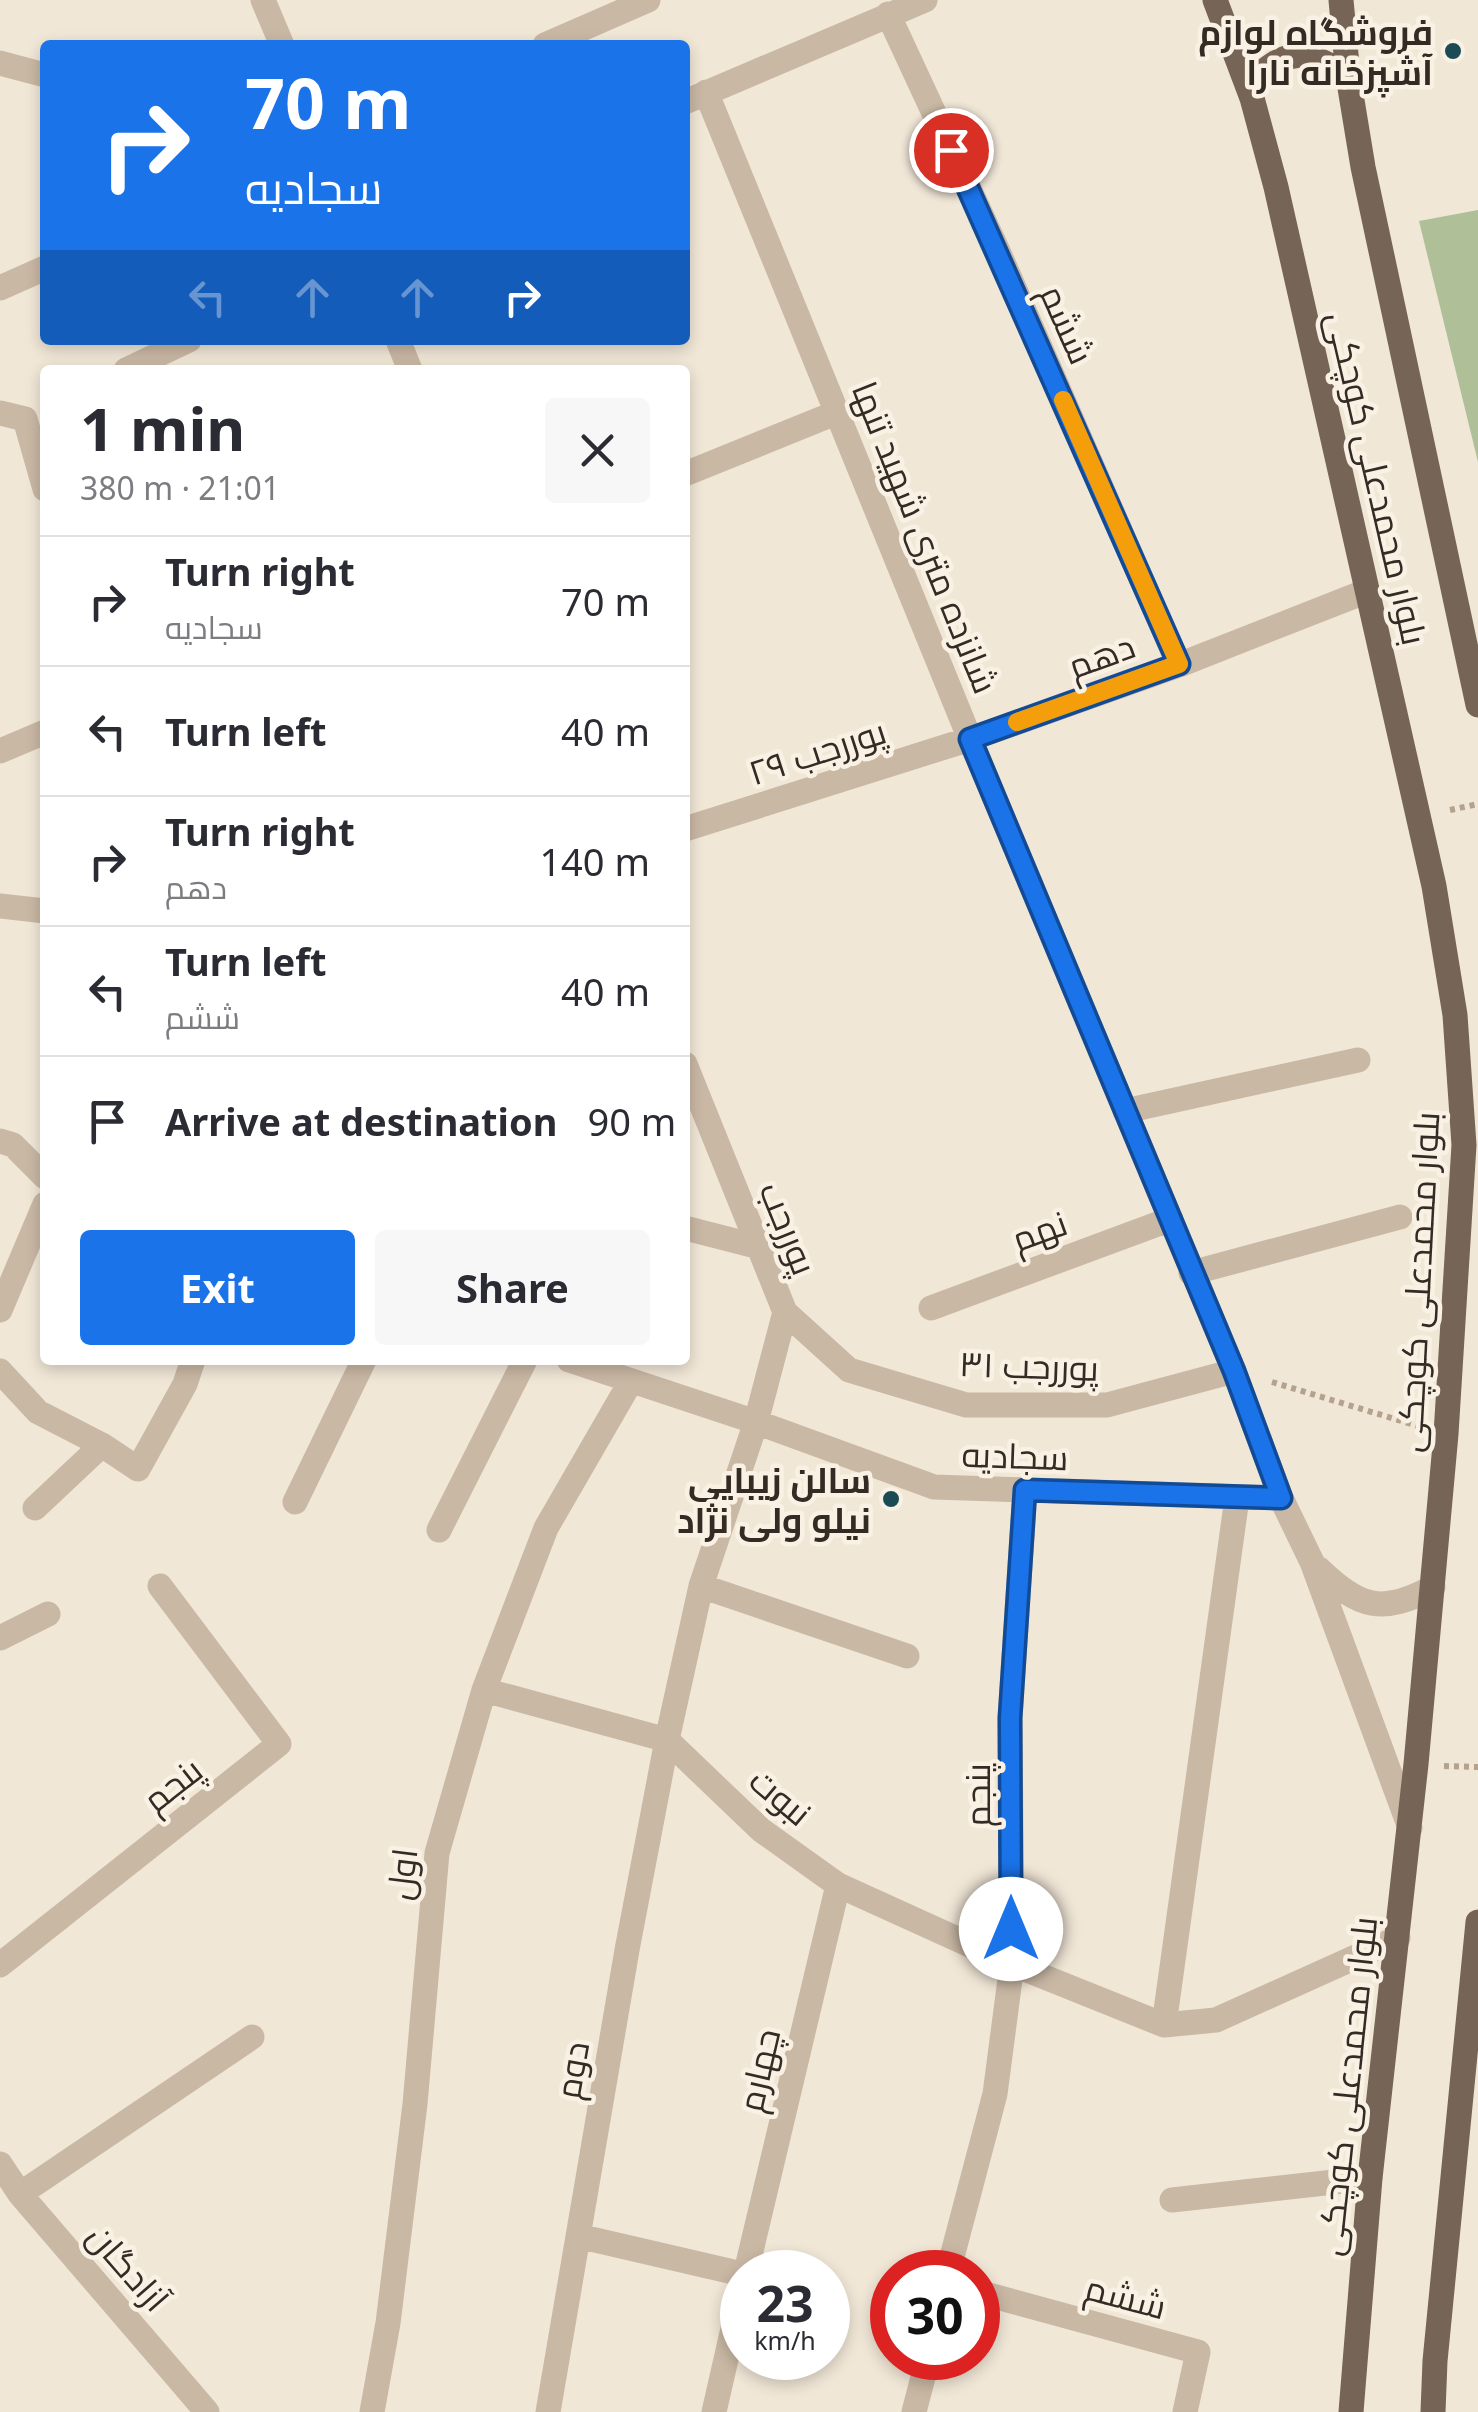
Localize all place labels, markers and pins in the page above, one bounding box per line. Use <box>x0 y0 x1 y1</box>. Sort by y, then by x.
place label: فروشگاه لوازم آشپزخانه نارا <box>1198 8 1433 98</box>
marker: فروشگاه لوازم آشپزخانه نارا <box>1442 40 1464 62</box>
pin <box>909 108 994 193</box>
place label: سالن زیبایی نیلو ولی نژاد <box>677 1456 871 1543</box>
marker: سالن زیبایی نیلو ولی نژاد <box>880 1488 902 1510</box>

